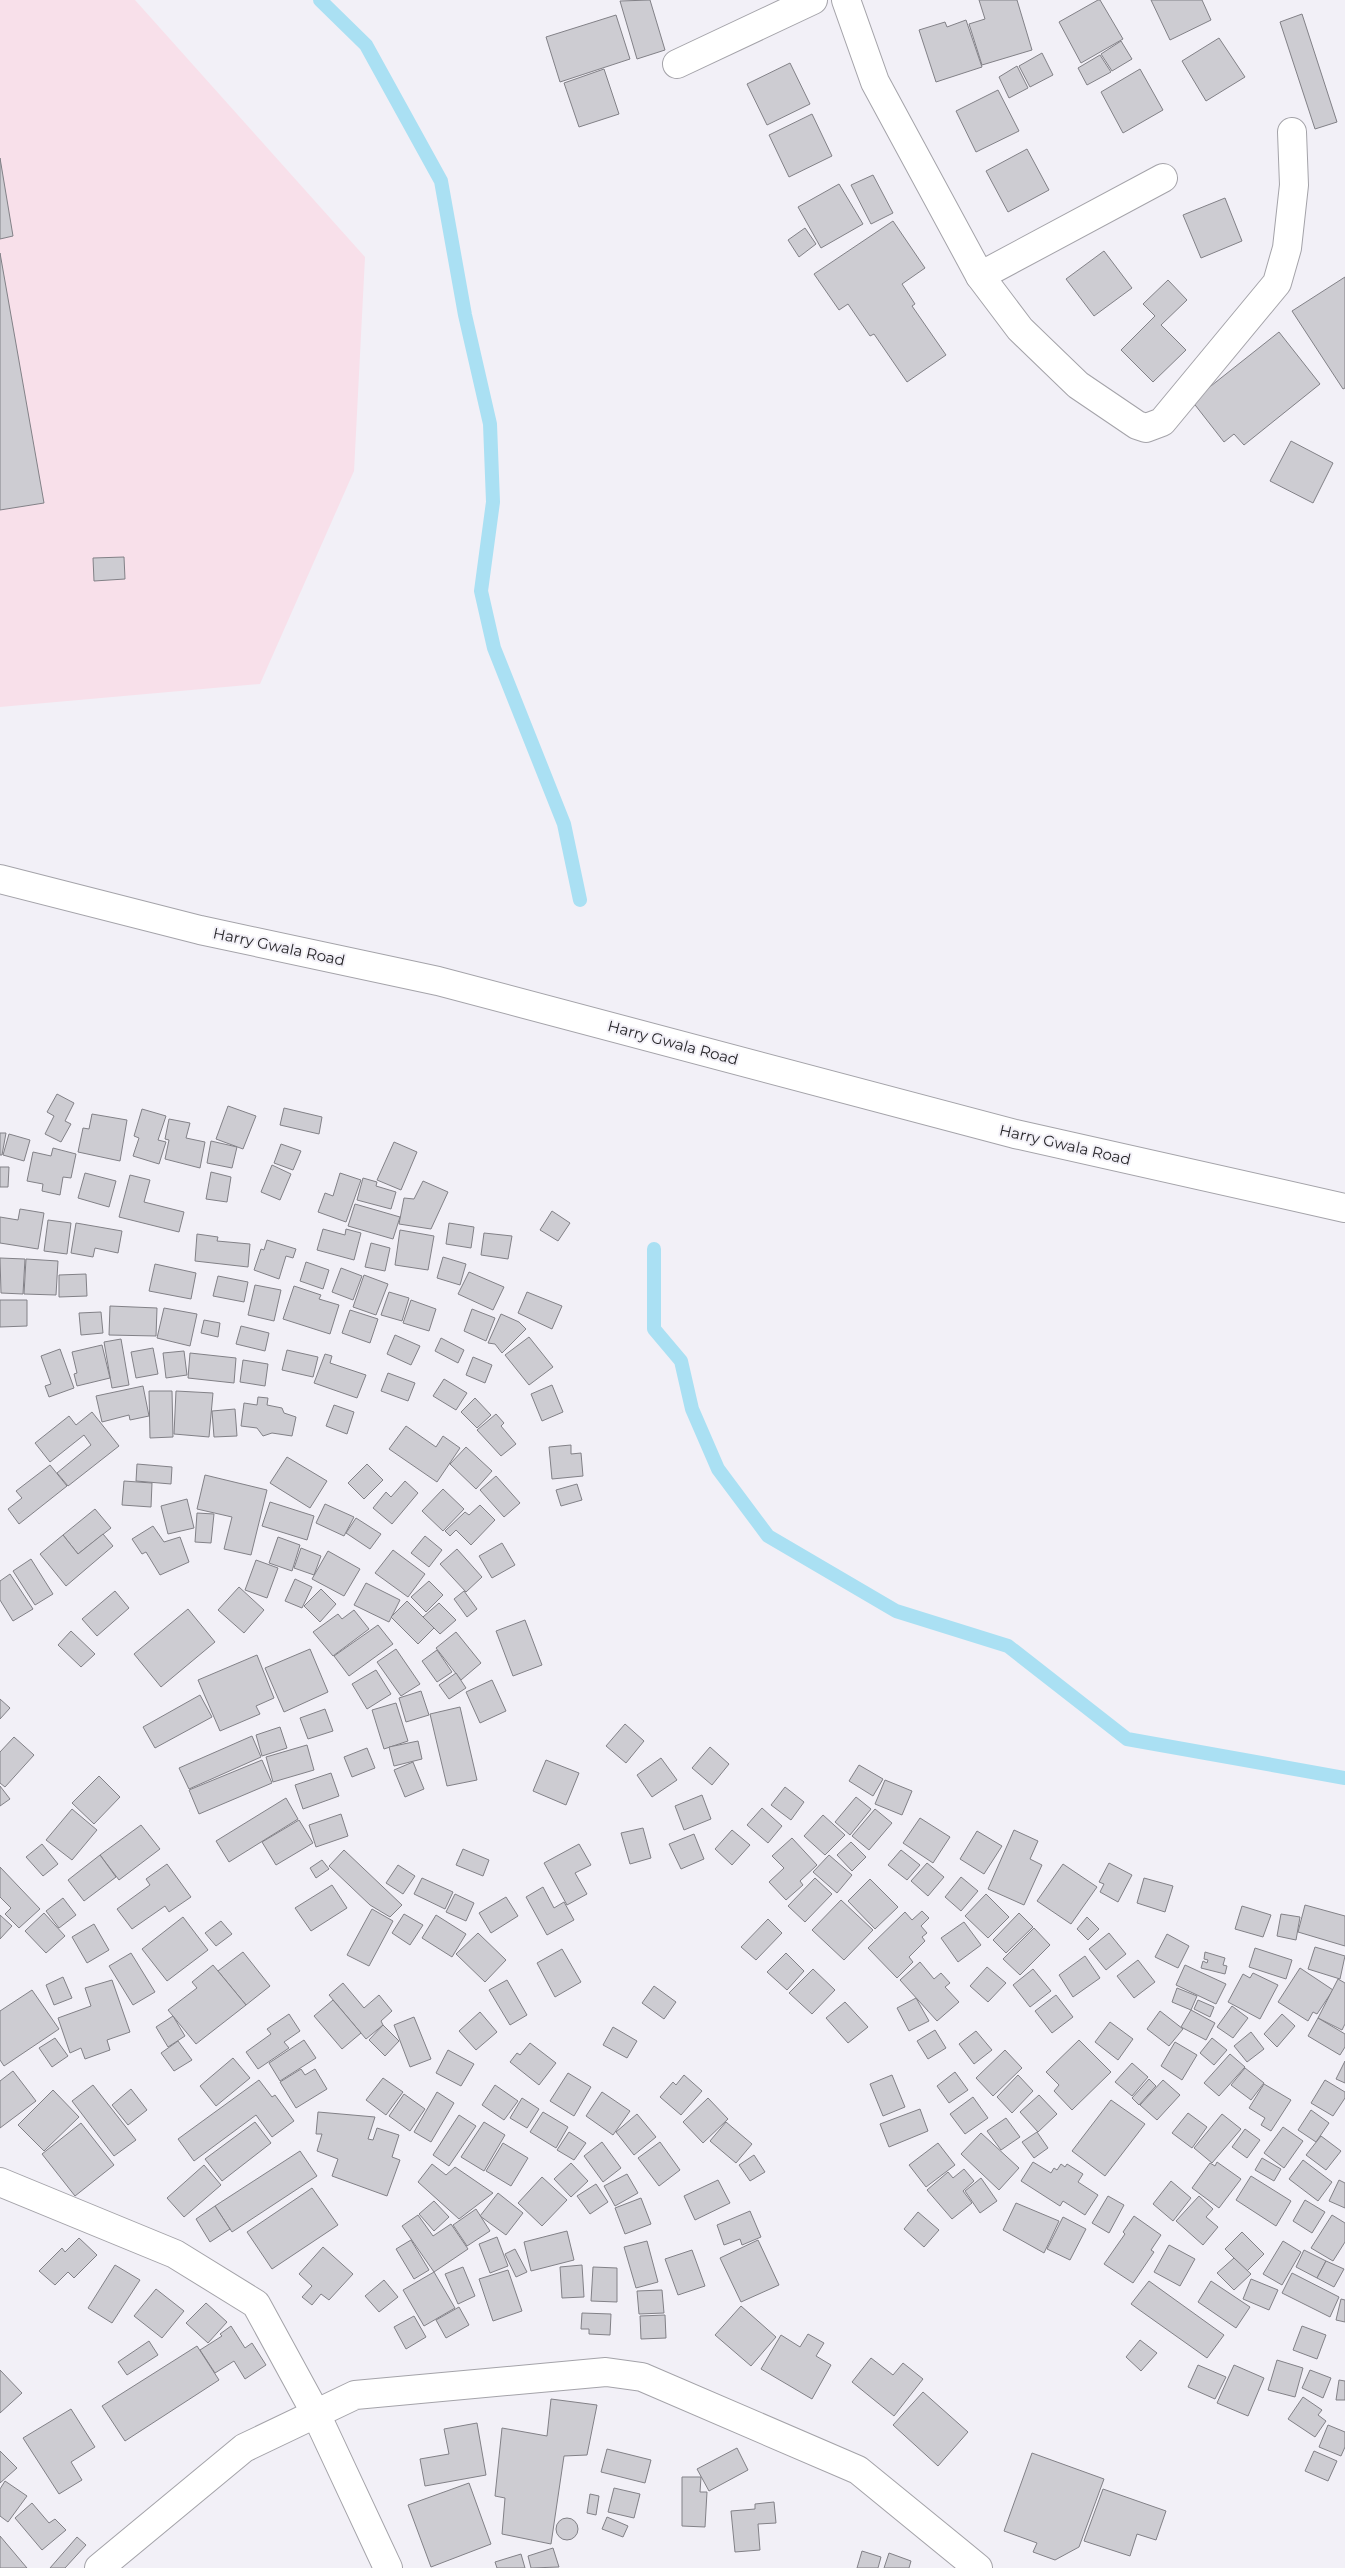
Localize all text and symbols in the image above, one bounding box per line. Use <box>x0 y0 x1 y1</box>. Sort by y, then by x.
street label: Harry Gwala Road <box>211 923 347 970</box>
street label: Harry Gwala Road <box>606 1016 740 1069</box>
street label: Harry Gwala Road <box>998 1120 1133 1169</box>

